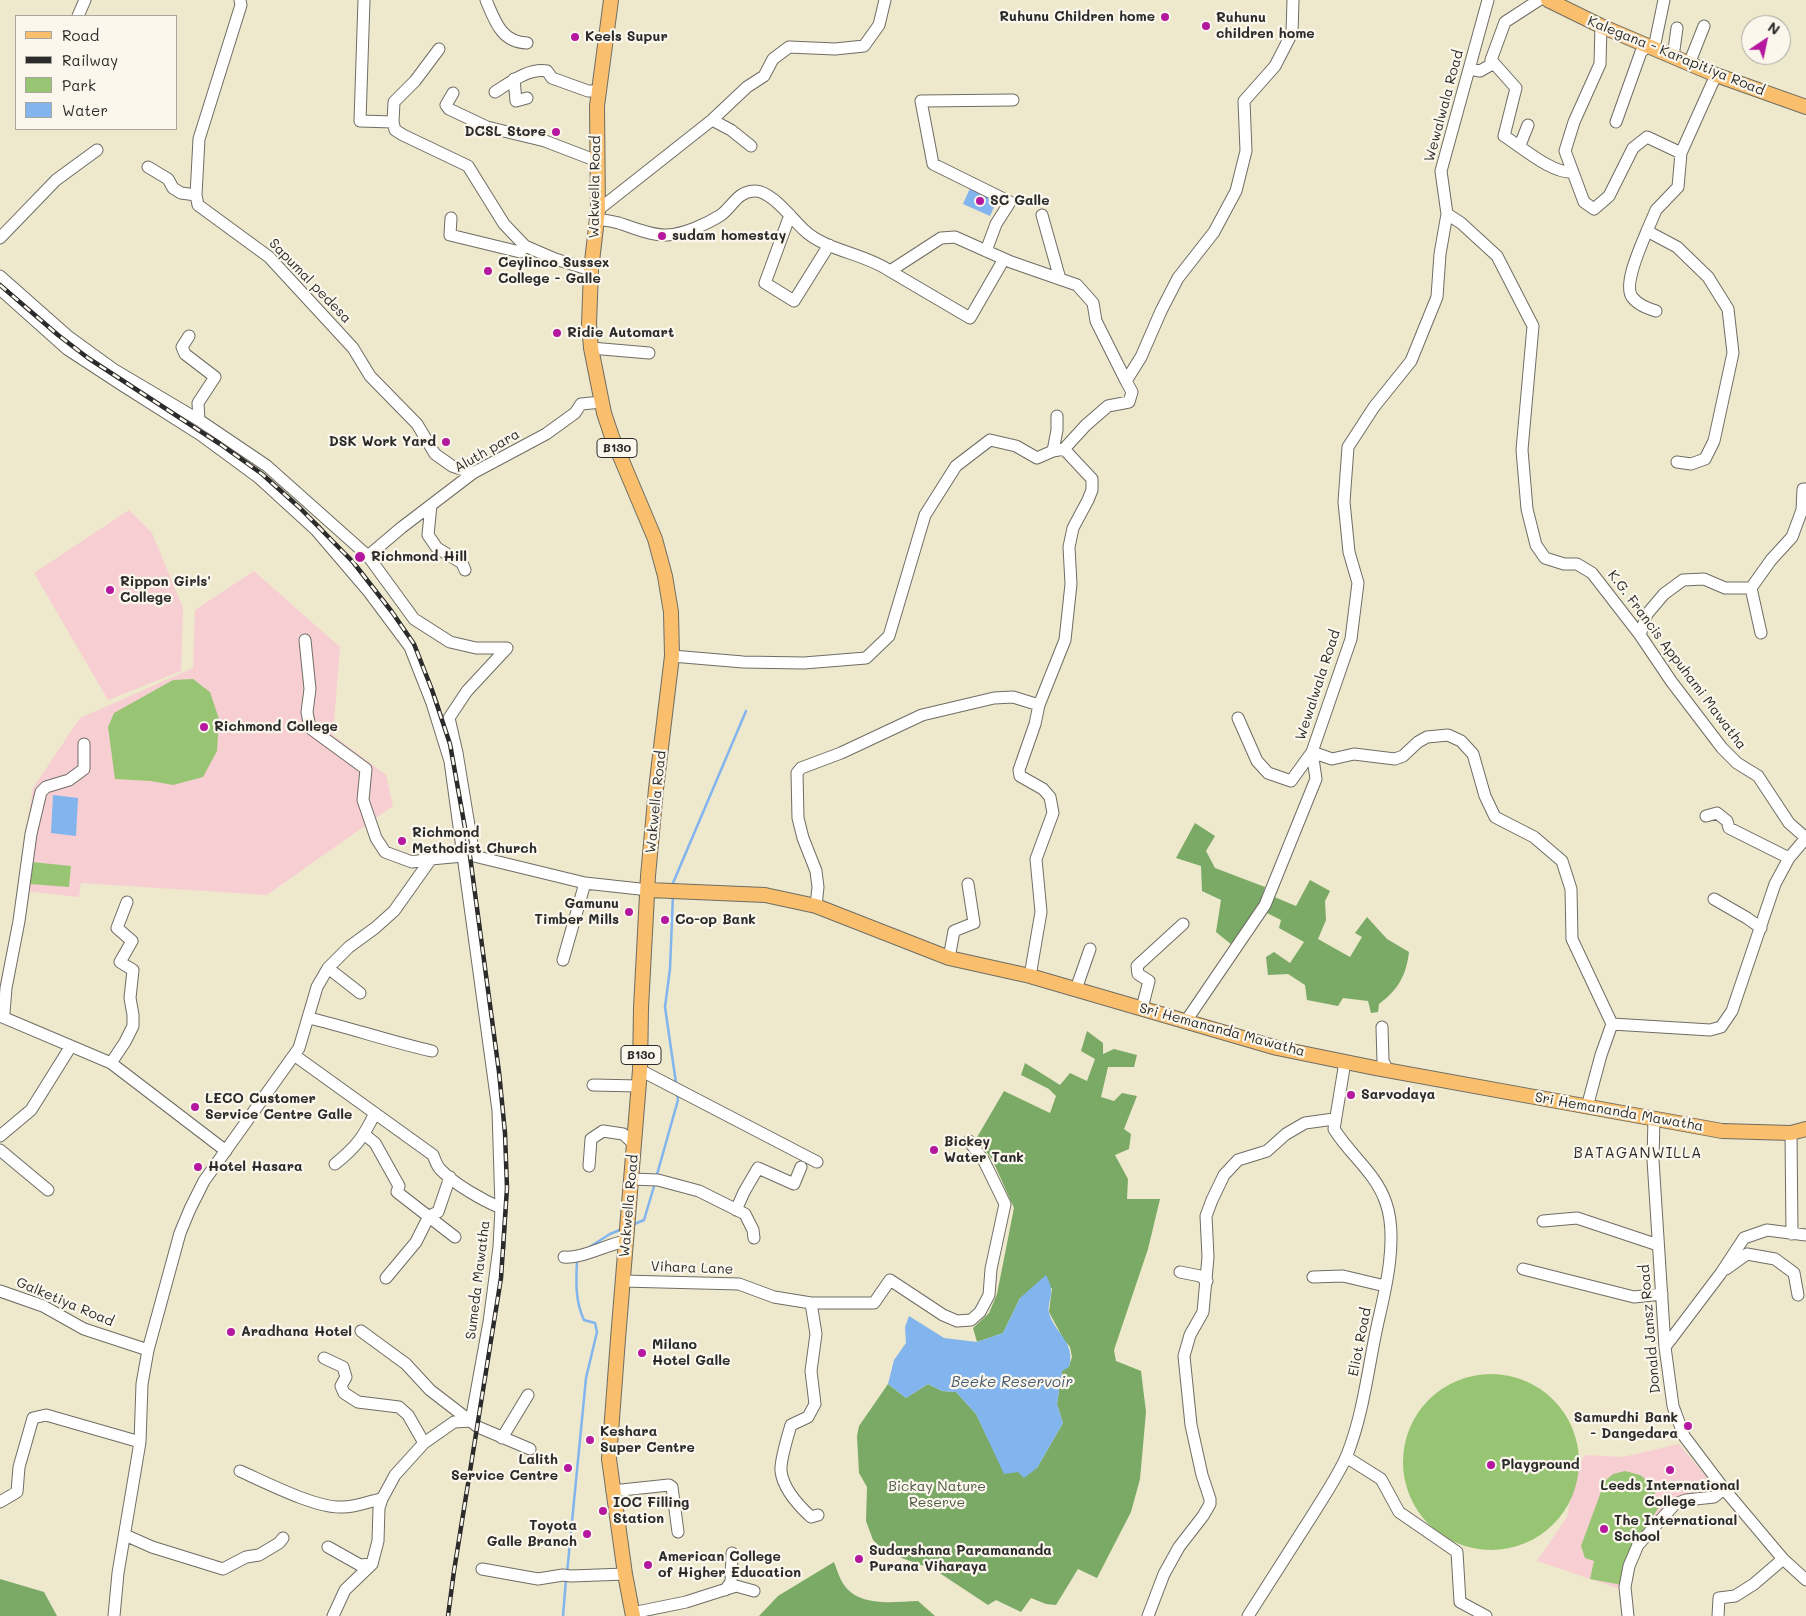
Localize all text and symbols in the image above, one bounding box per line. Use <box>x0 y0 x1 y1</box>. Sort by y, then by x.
place label: Ruhunu Children home <box>999 9 1155 25</box>
place label: Ruhunu children home <box>1216 10 1315 42</box>
marker: Ruhunu Children home <box>1159 11 1171 23</box>
street label: Kalegana - Karapitiya Road <box>1585 13 1767 99</box>
legend <box>15 15 178 130</box>
north arrow <box>1741 15 1791 65</box>
text: N <box>1764 17 1784 39</box>
marker: Ruhunu children home <box>1200 20 1212 32</box>
text: Road <box>62 25 99 45</box>
place label: Keels Supur <box>585 29 668 45</box>
marker: Keels Supur <box>569 31 581 43</box>
street label: Wewalwala Road <box>1421 48 1467 164</box>
text: Railway <box>62 50 118 70</box>
text: Park <box>62 75 96 95</box>
text: Water <box>62 100 108 120</box>
place label: DCSL Store <box>465 124 546 140</box>
marker: DCSL Store <box>550 126 562 138</box>
street label: Wakwella Road <box>586 135 604 239</box>
place label: SC Galle <box>990 193 1049 209</box>
marker: SC Galle <box>974 195 986 207</box>
place label: sudam homestay <box>672 228 786 244</box>
marker: sudam homestay <box>656 230 668 242</box>
street label: Sapumal pedesa <box>265 235 355 327</box>
place label: Ceylinco Sussex College - Galle <box>498 255 609 288</box>
marker: Ceylinco Sussex College - Galle <box>482 265 494 277</box>
place label: Ridie Automart <box>567 325 674 341</box>
marker: Ridie Automart <box>551 327 563 339</box>
street label: Aluth para <box>451 426 523 476</box>
place label: DSK Work Yard <box>329 434 436 450</box>
marker: DSK Work Yard <box>440 436 452 448</box>
road number: B130 <box>597 438 637 458</box>
place label: Richmond Hill <box>371 549 467 565</box>
marker: Richmond Hill <box>353 550 367 564</box>
street label: K.G. Francis Appuhami Mawatha <box>1604 567 1750 753</box>
place label: Rippon Girls' College <box>120 574 211 606</box>
marker: Rippon Girls' College <box>104 584 116 596</box>
street label: Wewalwala Road <box>1292 628 1344 742</box>
place label: Richmond College <box>214 719 338 735</box>
marker: Richmond College <box>198 721 210 733</box>
street label: Wakwella Road <box>642 750 670 854</box>
place label: Richmond Methodist Church <box>412 825 537 858</box>
marker: Richmond Methodist Church <box>396 835 408 847</box>
place label: Gamunu Timber Mills <box>535 896 619 929</box>
marker: Gamunu Timber Mills <box>623 906 635 918</box>
place label: Co-op Bank <box>675 912 756 928</box>
marker: Co-op Bank <box>659 914 671 926</box>
street label: Sri Hemananda Mawatha <box>1137 1000 1307 1060</box>
road number: B130 <box>621 1046 661 1064</box>
place label: Sarvodaya <box>1361 1087 1435 1103</box>
marker: Sarvodaya <box>1345 1089 1357 1101</box>
street label: Sri Hemananda Mawatha <box>1533 1089 1705 1135</box>
place label: LECO Customer Service Centre Galle <box>205 1091 352 1124</box>
marker: LECO Customer Service Centre Galle <box>189 1101 201 1113</box>
place label: Bickey Water Tank <box>944 1134 1024 1166</box>
marker: Bickey Water Tank <box>928 1144 940 1156</box>
district label: BATAGANWILLA <box>1572 1144 1704 1162</box>
street label: Wakwella Road <box>616 1154 642 1258</box>
place label: Hotel Hasara <box>208 1159 303 1175</box>
marker: Hotel Hasara <box>192 1161 204 1173</box>
street label: Sumeda Mawatha <box>462 1220 494 1340</box>
street label: Vihara Lane <box>650 1258 734 1278</box>
street label: Donald Jansz Road <box>1636 1264 1664 1394</box>
street label: Galketiya Road <box>14 1274 116 1330</box>
street label: Eliot Road <box>1345 1306 1375 1378</box>
place label: Aradhana Hotel <box>241 1324 352 1340</box>
marker: Aradhana Hotel <box>225 1326 237 1338</box>
place label: Milano Hotel Galle <box>652 1337 730 1370</box>
marker: Milano Hotel Galle <box>636 1347 648 1359</box>
water label: Beeke Reservoir <box>951 1373 1073 1391</box>
place label: Samurdhi Bank - Dangedara <box>1574 1410 1678 1442</box>
marker: Samurdhi Bank - Dangedara <box>1682 1420 1694 1432</box>
place label: Keshara Super Centre <box>600 1424 695 1456</box>
marker: Keshara Super Centre <box>584 1434 596 1446</box>
place label: Lalith Service Centre <box>451 1452 558 1484</box>
place label: Playground <box>1501 1457 1580 1473</box>
marker: Playground <box>1485 1459 1497 1471</box>
marker: Lalith Service Centre <box>562 1462 574 1474</box>
marker: Leeds International College <box>1664 1464 1676 1476</box>
place label: Leeds International College <box>1600 1478 1740 1510</box>
park label: Bickay Nature Reserve <box>888 1479 986 1511</box>
place label: IOC Filling Station <box>613 1495 689 1528</box>
marker: IOC Filling Station <box>597 1505 609 1517</box>
place label: The International School <box>1614 1513 1737 1545</box>
place label: Toyota Galle Branch <box>487 1518 577 1550</box>
marker: The International School <box>1598 1523 1610 1535</box>
marker: Toyota Galle Branch <box>581 1528 593 1540</box>
place label: Sudarshana Paramananda Purana Viharaya <box>869 1543 1052 1575</box>
place label: American College of Higher Education <box>658 1549 801 1581</box>
marker: Sudarshana Paramananda Purana Viharaya <box>853 1553 865 1565</box>
marker: American College of Higher Education <box>642 1559 654 1571</box>

